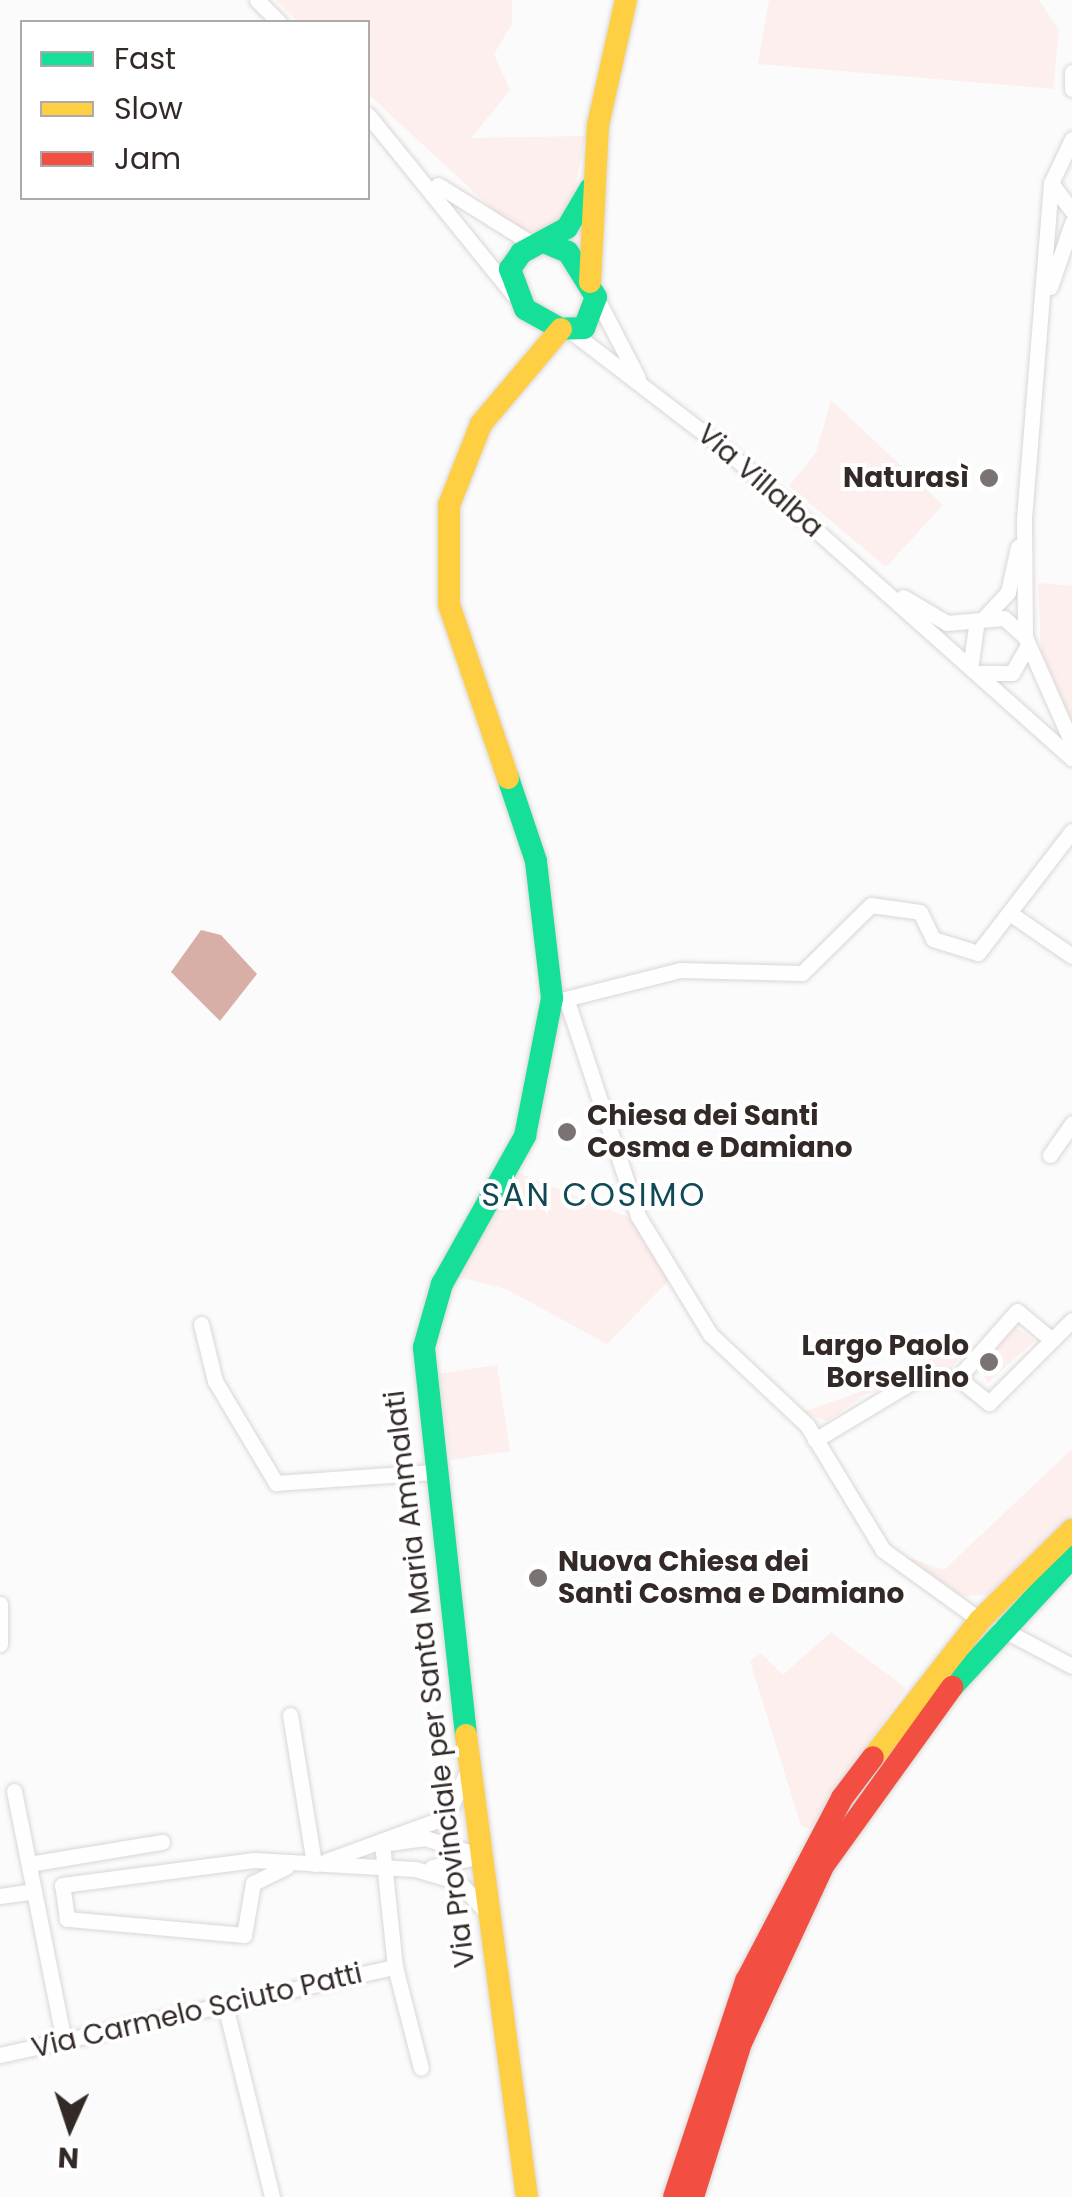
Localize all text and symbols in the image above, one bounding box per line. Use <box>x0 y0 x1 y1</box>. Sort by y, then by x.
legend <box>20 20 370 200</box>
text: Fast <box>114 37 176 80</box>
text: Slow <box>114 87 183 130</box>
text: Jam <box>114 137 181 180</box>
street label: Via Villalba <box>690 417 830 545</box>
place label: Naturasì <box>843 461 969 495</box>
marker: Naturasì <box>978 467 1000 489</box>
place label: Chiesa dei Santi Cosma e Damiano <box>587 1099 853 1165</box>
marker: Chiesa dei Santi Cosma e Damiano <box>556 1121 578 1143</box>
district label: SAN COSIMO <box>481 1176 707 1214</box>
place label: Largo Paolo Borsellino <box>801 1329 969 1395</box>
marker: Largo Paolo Borsellino <box>978 1351 1000 1373</box>
street label: Via Provinciale per Santa Maria Ammalati <box>378 1389 482 1969</box>
place label: Nuova Chiesa dei Santi Cosma e Damiano <box>558 1545 904 1611</box>
marker: Nuova Chiesa dei Santi Cosma e Damiano <box>527 1567 549 1589</box>
street label: Via Carmelo Sciuto Patti <box>29 1957 365 2065</box>
north arrow <box>20 2077 120 2177</box>
text: N <box>57 2137 80 2177</box>

